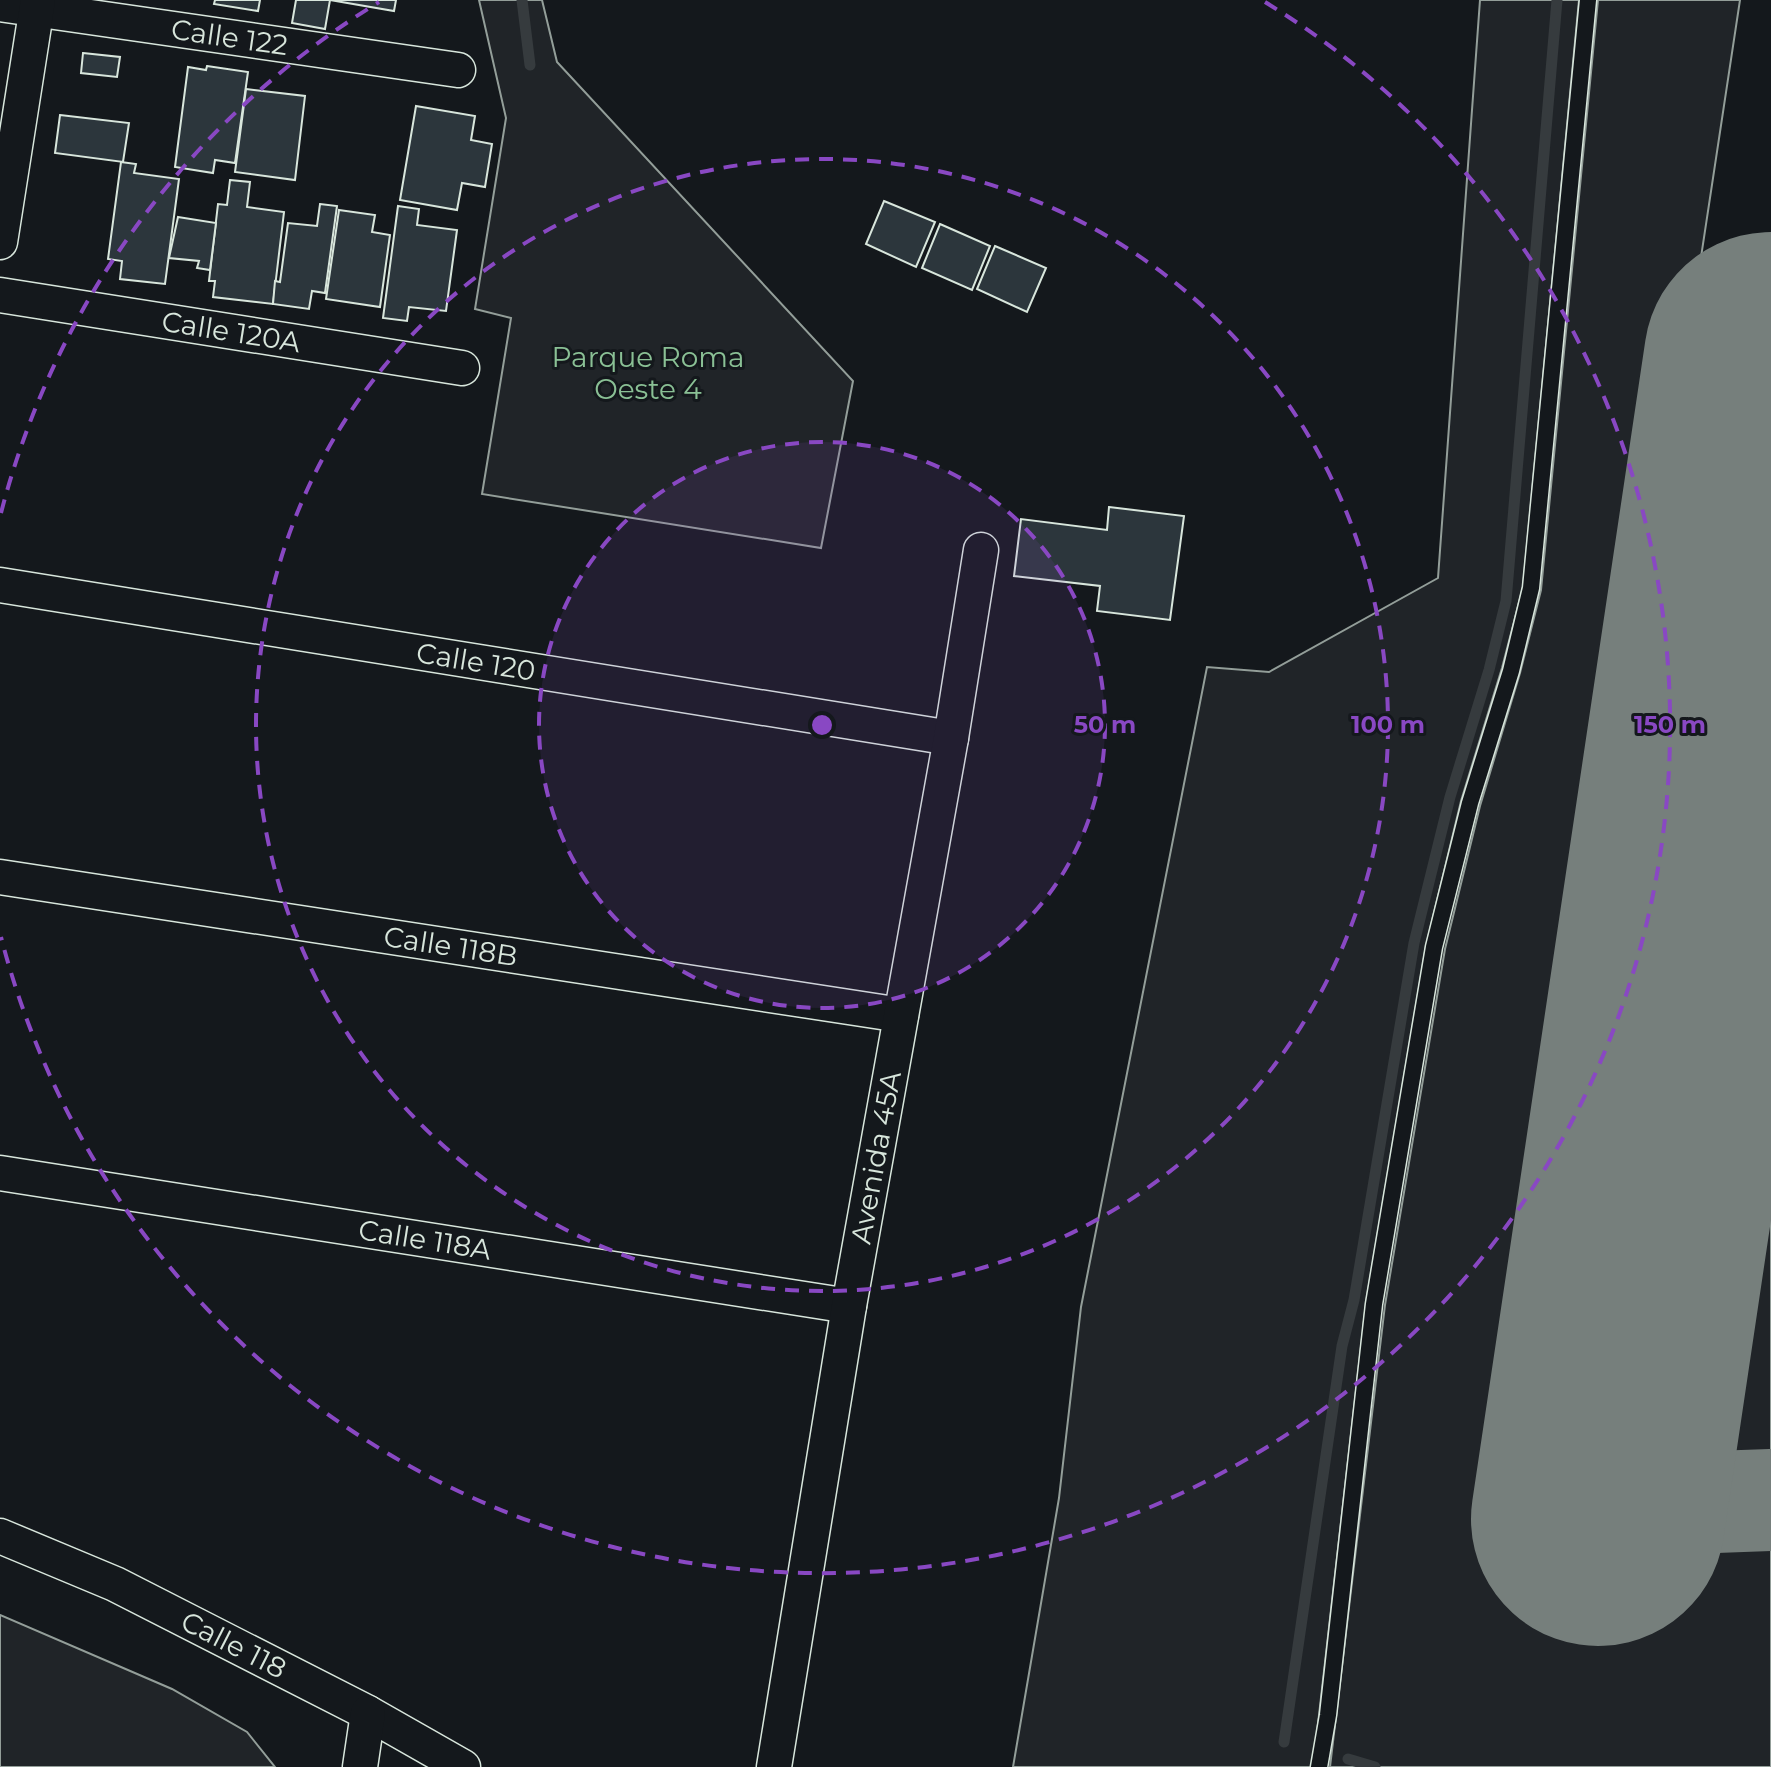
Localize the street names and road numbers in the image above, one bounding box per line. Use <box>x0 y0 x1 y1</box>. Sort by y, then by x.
street label: Calle 122 <box>169 12 290 62</box>
street label: Calle 120A <box>159 304 304 359</box>
street label: Calle 120 <box>414 635 538 688</box>
street label: Calle 118B <box>382 919 520 973</box>
street label: Avenida 45A <box>843 1068 908 1246</box>
street label: Calle 118A <box>356 1212 494 1267</box>
street label: Calle 118 <box>175 1604 292 1686</box>

